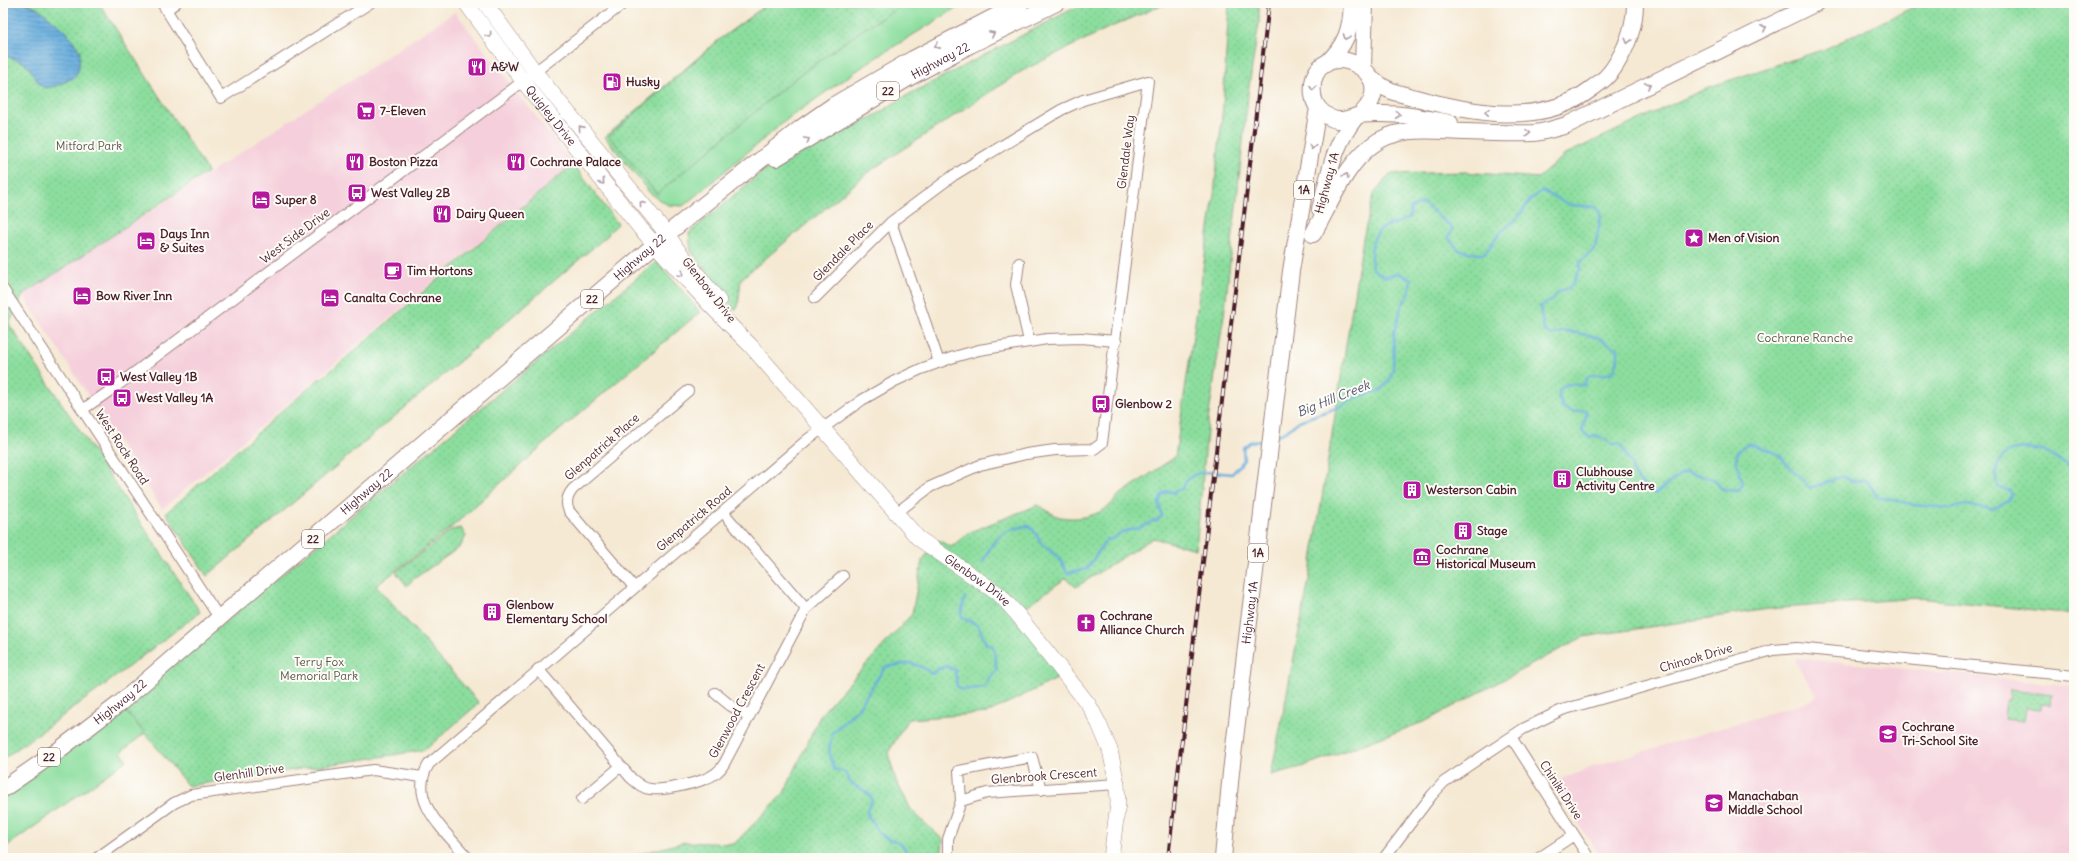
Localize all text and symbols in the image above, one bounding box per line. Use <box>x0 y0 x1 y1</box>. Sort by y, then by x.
one-way arrow <box>1760 25 1768 33</box>
one-way arrow <box>484 30 491 37</box>
one-way arrow <box>988 31 996 39</box>
one-way arrow <box>1342 34 1350 41</box>
one-way arrow <box>1624 37 1633 44</box>
street label: Highway 22 <box>908 38 972 82</box>
one-way arrow <box>933 42 941 49</box>
restaurant icon: A&W <box>466 56 488 78</box>
place label: A&W <box>491 59 519 74</box>
fuel station icon: Husky <box>601 71 623 93</box>
place label: Husky <box>626 74 660 90</box>
street label: Quigley Drive <box>523 82 580 149</box>
road number: 22 <box>877 82 899 100</box>
one-way arrow <box>1644 83 1651 90</box>
one-way arrow <box>1309 85 1317 91</box>
supermarket icon: 7-Eleven <box>355 100 377 122</box>
place label: 7-Eleven <box>380 103 426 118</box>
one-way arrow <box>1484 107 1490 116</box>
one-way arrow <box>1395 110 1401 119</box>
street label: Glendale Way <box>1114 114 1138 190</box>
one-way arrow <box>579 126 586 133</box>
one-way arrow <box>1525 129 1531 137</box>
park label: Mitford Park <box>56 138 122 153</box>
one-way arrow <box>803 138 810 145</box>
one-way arrow <box>1308 143 1316 150</box>
street label: Highway 1A <box>1311 150 1342 215</box>
restaurant icon: Boston Pizza <box>344 151 366 173</box>
restaurant icon: Cochrane Palace <box>505 151 527 173</box>
place label: Boston Pizza <box>369 154 438 169</box>
place label: Cochrane Palace <box>530 154 622 169</box>
one-way arrow <box>1341 173 1349 180</box>
one-way arrow <box>598 177 605 184</box>
road number: 1A <box>1294 181 1314 199</box>
bus stop icon: West Valley 2B <box>346 182 368 204</box>
place label: West Valley 2B <box>371 185 450 201</box>
hotel icon: Super 8 <box>250 189 272 211</box>
place label: Super 8 <box>275 192 317 208</box>
one-way arrow <box>640 201 647 209</box>
restaurant icon: Dairy Queen <box>431 203 453 225</box>
street label: West Side Drive <box>257 205 332 267</box>
place label: Dairy Queen <box>456 206 525 222</box>
street label: Glendale Place <box>809 217 876 284</box>
place label: Days Inn & Suites <box>160 226 210 255</box>
place icon: Men of Vision <box>1683 227 1705 249</box>
hotel icon: Days Inn & Suites <box>135 230 157 252</box>
street label: Highway 22 <box>610 230 669 283</box>
place label: Men of Vision <box>1708 230 1779 245</box>
street label: Glenbow Drive <box>679 254 740 325</box>
cafe icon: Tim Hortons <box>382 260 404 282</box>
place label: Tim Hortons <box>407 263 473 278</box>
one-way arrow <box>676 269 684 277</box>
hotel icon: Bow River Inn <box>71 285 93 307</box>
hotel icon: Canalta Cochrane <box>319 287 341 309</box>
place label: Bow River Inn <box>96 288 172 303</box>
place label: Canalta Cochrane <box>344 290 442 305</box>
road number: 22 <box>581 290 603 308</box>
park label: Cochrane Ranche <box>1757 330 1853 345</box>
bus stop icon: West Valley 1B <box>95 366 117 388</box>
place label: West Valley 1B <box>120 369 197 385</box>
water label: Big Hill Creek <box>1294 376 1373 421</box>
bus stop icon: West Valley 1A <box>111 387 133 409</box>
place label: West Valley 1A <box>136 390 213 406</box>
bus stop icon: Glenbow 2 <box>1090 393 1112 415</box>
place label: Glenbow 2 <box>1115 396 1172 411</box>
street label: West Rock Road <box>92 406 152 487</box>
street label: Glenpatrick Place <box>561 410 642 483</box>
place label: Clubhouse Activity Centre <box>1576 464 1655 494</box>
street label: Highway 22 <box>337 465 396 518</box>
building icon: Clubhouse Activity Centre <box>1551 468 1573 490</box>
building icon: Westerson Cabin <box>1401 479 1423 501</box>
place label: Westerson Cabin <box>1426 482 1517 497</box>
street label: Glenpatrick Road <box>653 483 734 554</box>
building icon: Stage <box>1452 520 1474 542</box>
place label: Stage <box>1477 523 1508 539</box>
road number: 22 <box>302 530 324 548</box>
place label: Cochrane Historical Museum <box>1436 542 1536 571</box>
road number: 1A <box>1248 544 1268 562</box>
museum icon: Cochrane Historical Museum <box>1411 546 1433 568</box>
street label: Glenbow Drive <box>942 551 1014 609</box>
street label: Highway 1A <box>1238 580 1261 645</box>
place label: Glenbow Elementary School <box>506 597 608 627</box>
building icon: Glenbow Elementary School <box>481 601 503 623</box>
place label: Cochrane Alliance Church <box>1100 608 1184 637</box>
church icon: Cochrane Alliance Church <box>1075 612 1097 634</box>
street label: Chinook Drive <box>1658 640 1734 675</box>
park label: Terry Fox Memorial Park <box>280 654 358 683</box>
street label: Glenwood Crescent <box>705 661 768 761</box>
street label: Highway 22 <box>90 675 150 728</box>
place label: Cochrane Tri-School Site <box>1902 719 1979 748</box>
school or university icon: Cochrane Tri-School Site <box>1877 723 1899 745</box>
road number: 22 <box>38 748 60 766</box>
street label: Chiniki Drive <box>1537 757 1586 822</box>
street label: Glenhill Drive <box>213 760 285 785</box>
street label: Glenbrook Crescent <box>990 764 1097 787</box>
place label: Manachaban Middle School <box>1728 788 1803 817</box>
school or university icon: Manachaban Middle School <box>1703 792 1725 814</box>

